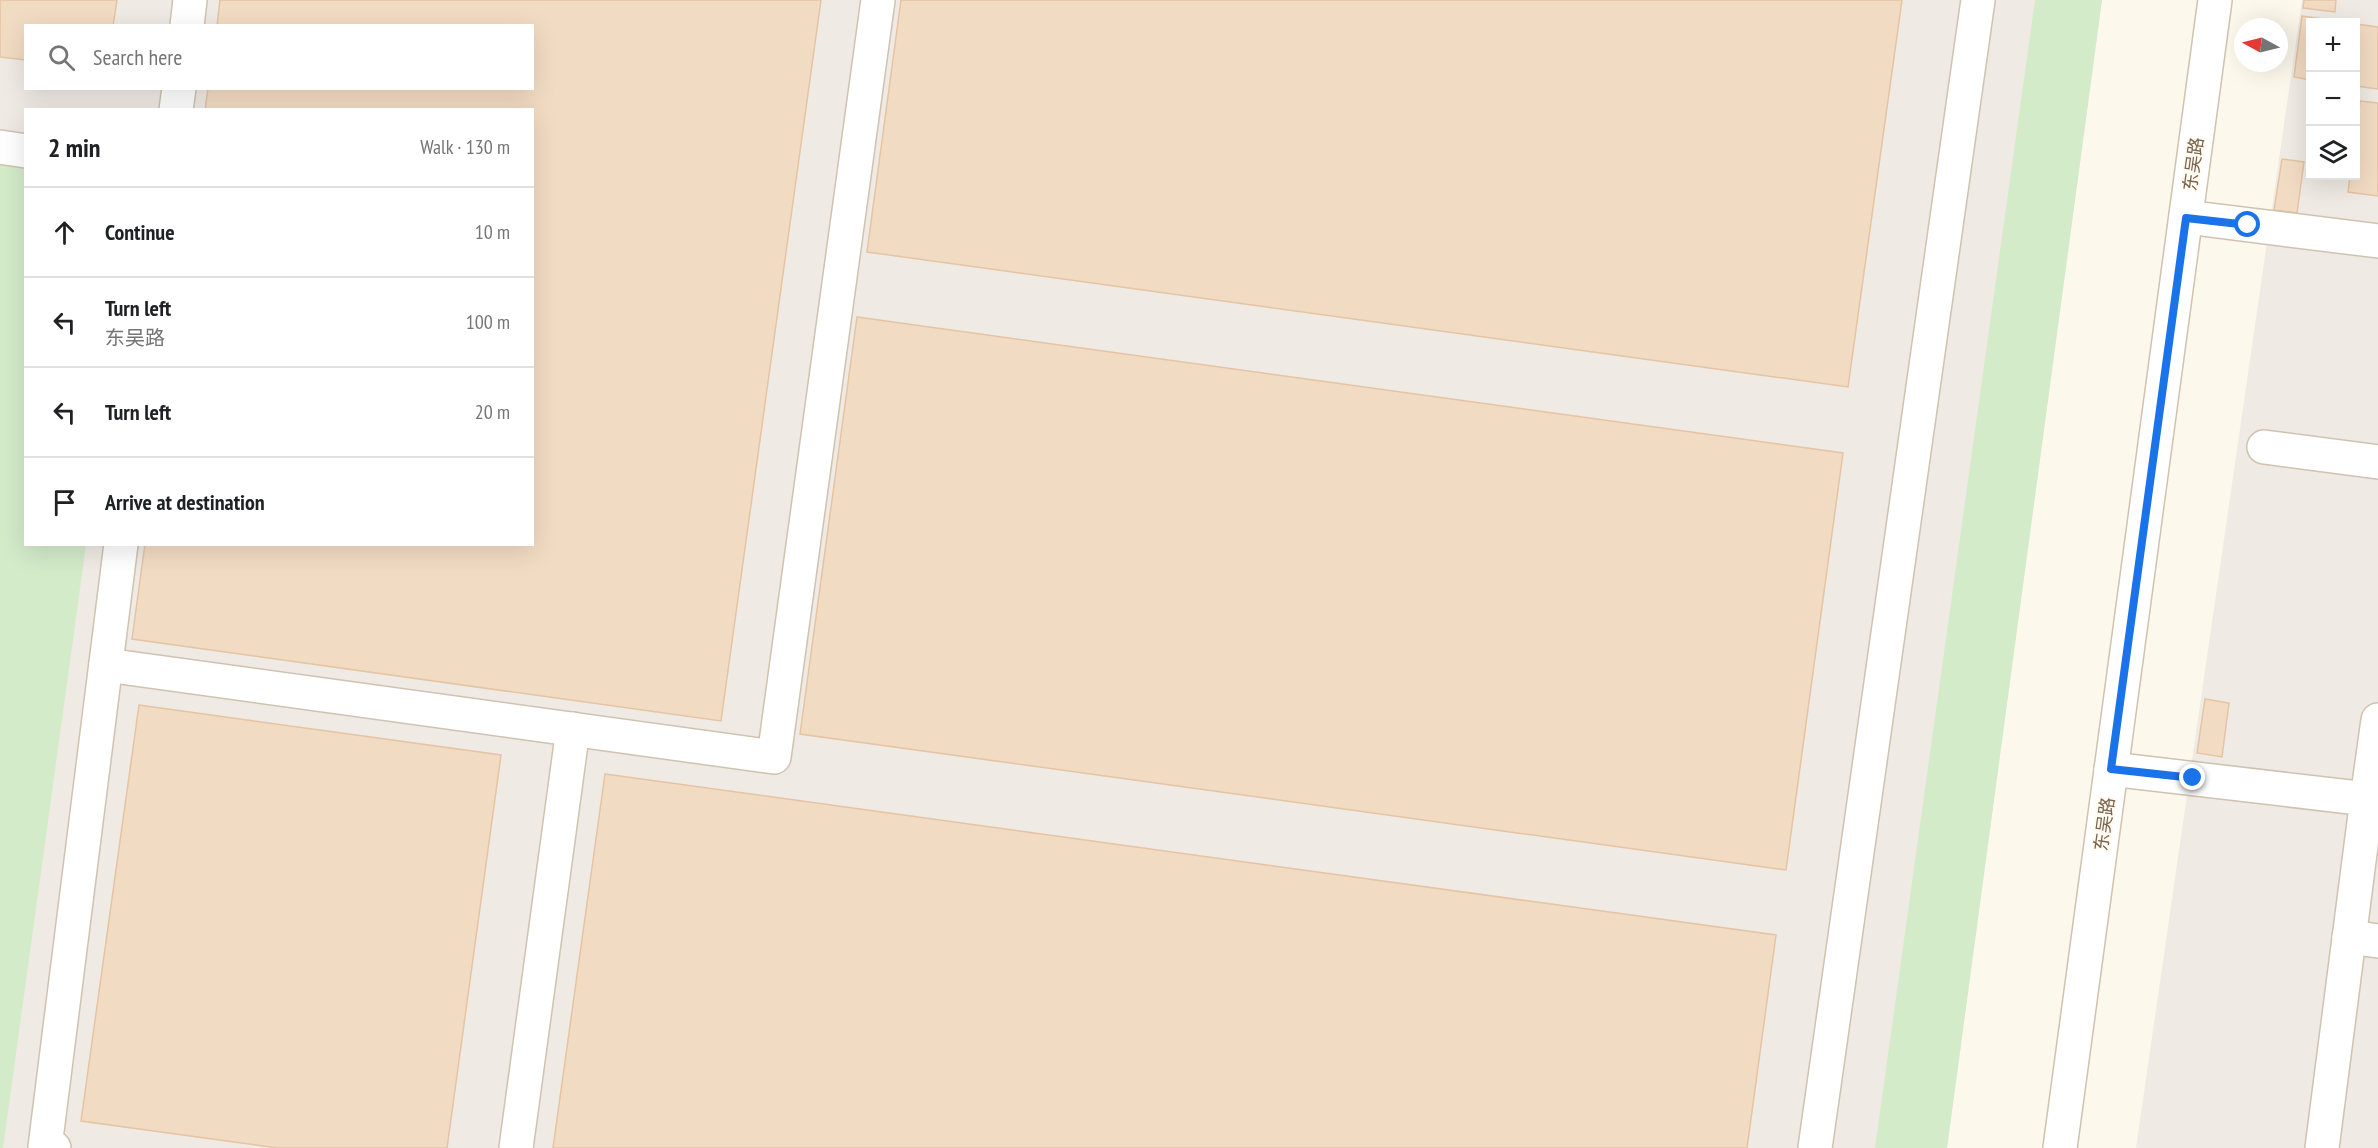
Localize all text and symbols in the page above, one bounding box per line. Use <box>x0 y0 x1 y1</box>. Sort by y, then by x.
north arrow <box>2234 18 2288 72</box>
map controls <box>2306 18 2360 180</box>
button: + <box>2306 18 2360 72</box>
search box <box>24 24 534 90</box>
icon: search <box>45 41 78 74</box>
text: Search here <box>93 43 182 71</box>
button: − <box>2306 72 2360 126</box>
button: layers <box>2306 126 2360 180</box>
text: 2 min <box>48 131 101 164</box>
text: Walk · 130 m <box>420 134 510 160</box>
street label: 东吴路 <box>2178 136 2208 192</box>
route start <box>2234 211 2260 237</box>
icon: ahead <box>48 216 81 249</box>
text: Continue <box>105 218 175 246</box>
text: 10 m <box>475 219 510 245</box>
text: Turn left <box>105 294 171 322</box>
icon: left <box>48 306 81 339</box>
text: 100 m <box>466 309 510 335</box>
text: 东吴路 <box>105 325 165 351</box>
icon: left <box>48 396 81 429</box>
text: Turn left <box>105 398 171 426</box>
text: 20 m <box>475 399 510 425</box>
icon: arrive <box>48 486 81 519</box>
text: Arrive at destination <box>105 488 265 516</box>
route end <box>2179 764 2205 790</box>
street label: 东吴路 <box>2089 796 2119 852</box>

